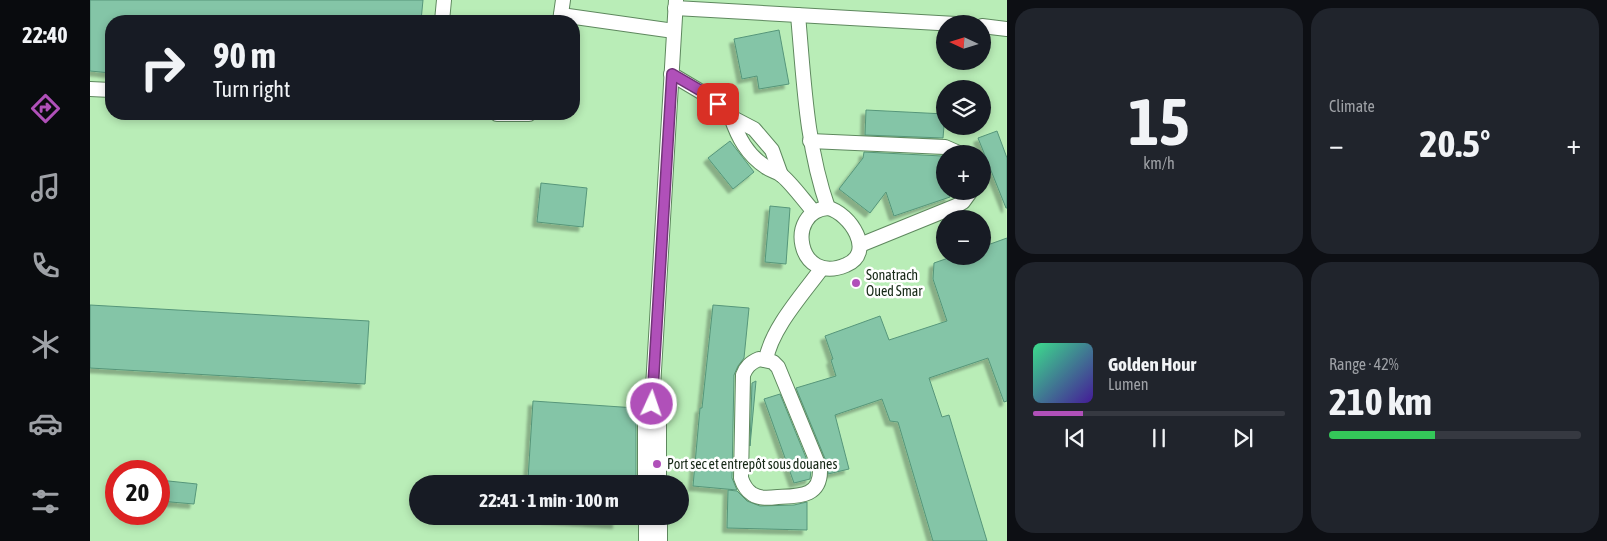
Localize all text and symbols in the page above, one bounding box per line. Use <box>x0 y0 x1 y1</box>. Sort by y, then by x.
north arrow <box>936 15 991 70</box>
map controls <box>936 15 991 265</box>
text: 22:40 <box>22 22 68 48</box>
icon: right <box>130 35 195 100</box>
text: 90 m <box>213 35 276 75</box>
text: Turn right <box>213 76 290 102</box>
button: layers <box>936 80 991 135</box>
pin <box>697 83 739 125</box>
text: 15 <box>1128 84 1190 159</box>
icon: arrive <box>704 90 732 118</box>
icon: directions <box>28 91 63 126</box>
text: Climate <box>1329 97 1375 115</box>
text: 20.5° <box>1420 122 1490 165</box>
text: − <box>1329 128 1344 160</box>
text: + <box>1566 128 1581 160</box>
button: + <box>936 145 991 200</box>
text: km/h <box>1143 154 1175 172</box>
icon: music <box>28 170 63 205</box>
button: − <box>936 210 991 265</box>
icon: phone <box>28 248 63 283</box>
place label: Sonatrach Oued Smar <box>866 267 923 299</box>
marker: Sonatrach Oued Smar <box>850 277 862 289</box>
icon: climate <box>28 327 63 362</box>
text: Golden Hour <box>1108 353 1196 375</box>
text: Range · 42% <box>1329 355 1399 373</box>
text: Lumen <box>1108 375 1148 393</box>
position arrow <box>625 377 677 429</box>
text: 210 km <box>1329 380 1432 423</box>
icon: car <box>28 406 63 441</box>
icon: previous <box>1061 424 1089 452</box>
icon: pause <box>1145 424 1173 452</box>
icon: next <box>1229 424 1257 452</box>
place label: Port sec et entrepôt sous douanes <box>667 456 837 472</box>
marker: Port sec et entrepôt sous douanes <box>651 458 663 470</box>
speed limit sign: 20 <box>105 460 170 525</box>
icon: filters <box>28 484 63 519</box>
text: 22:41 · 1 min · 100 m <box>479 489 619 511</box>

